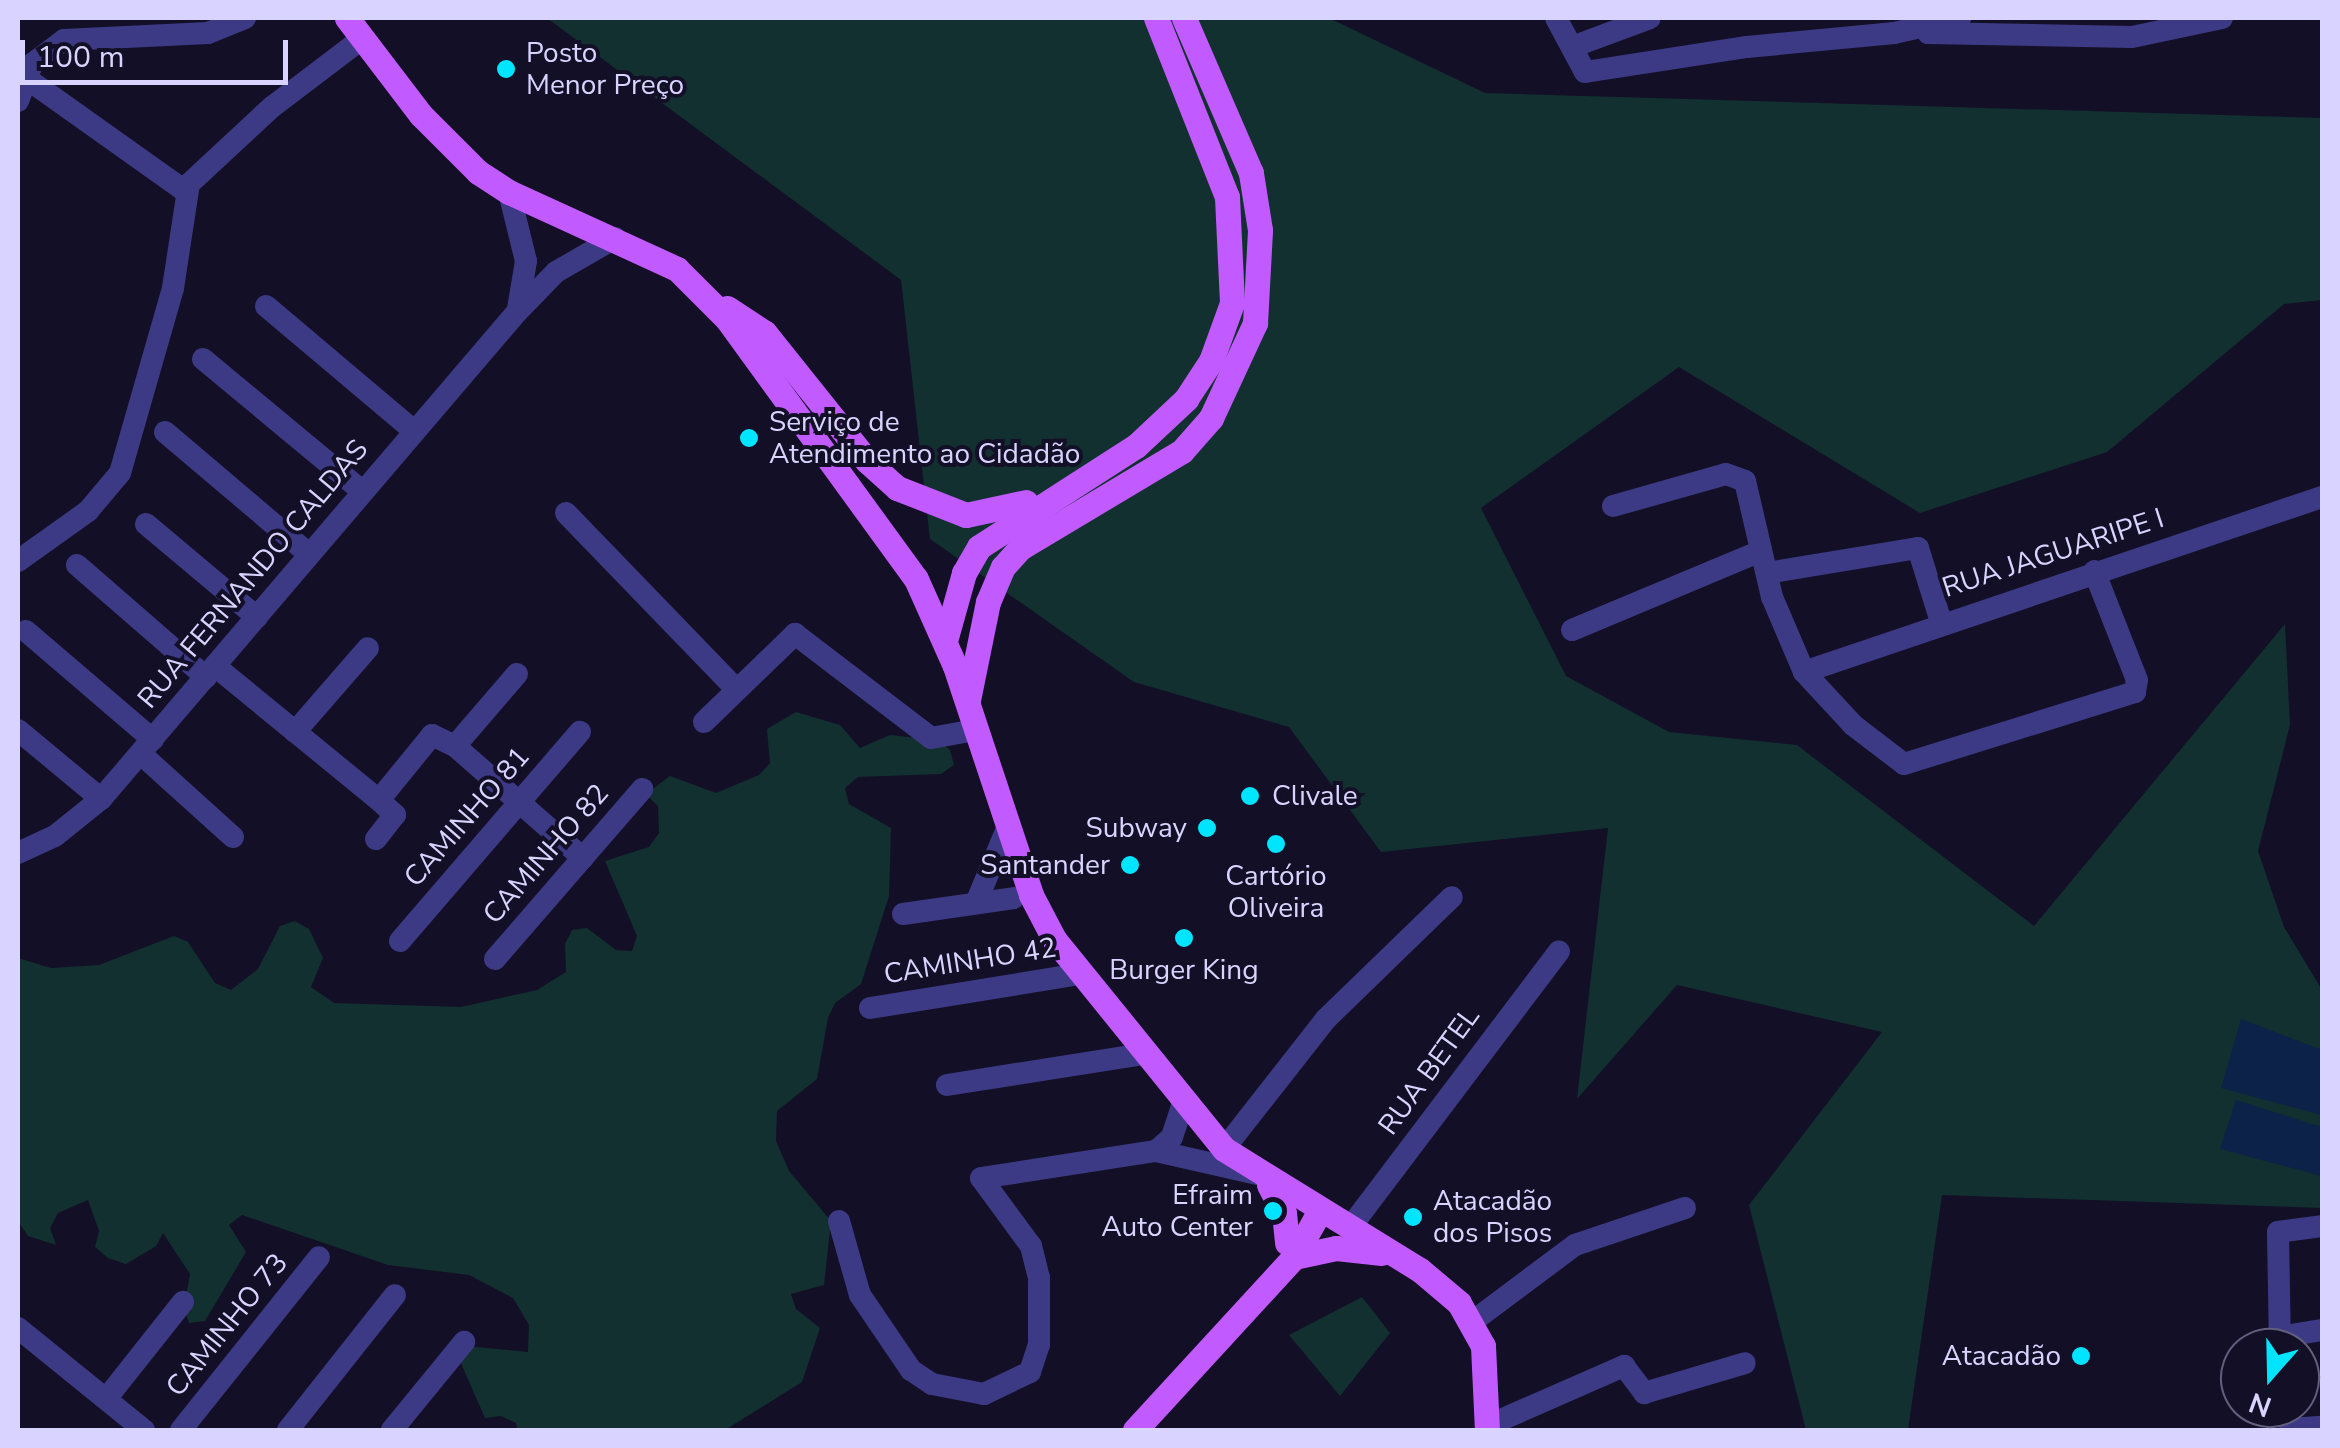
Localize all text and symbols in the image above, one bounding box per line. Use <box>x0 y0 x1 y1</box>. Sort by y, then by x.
scale bar <box>25 20 292 82</box>
place label: Posto Menor Preço <box>526 36 684 102</box>
text: 100 m <box>37 37 124 78</box>
marker: Posto Menor Preço <box>495 58 517 80</box>
place label: Serviço de Atendimento ao Cidadão <box>769 405 1080 471</box>
marker: Serviço de Atendimento ao Cidadão <box>738 427 760 449</box>
street label: RUA FERNANDO CALDAS <box>131 433 375 715</box>
street label: RUA JAGUARIPE I <box>1938 501 2168 605</box>
street label: CAMINHO 81 <box>397 740 537 894</box>
street label: CAMINHO 82 <box>476 777 616 931</box>
place label: Clivale <box>1272 779 1358 813</box>
marker: Clivale <box>1237 783 1263 809</box>
place label: Subway <box>1086 811 1187 845</box>
marker: Subway <box>1196 817 1218 839</box>
marker: Cartório Oliveira <box>1265 833 1287 855</box>
place label: Santander <box>980 848 1110 882</box>
marker: Santander <box>1119 854 1141 876</box>
place label: Cartório Oliveira <box>1225 859 1327 925</box>
marker: Burger King <box>1173 927 1195 949</box>
street label: CAMINHO 42 <box>881 931 1059 991</box>
place label: Burger King <box>1109 953 1259 987</box>
street label: RUA BETEL <box>1371 1001 1487 1141</box>
place label: Efraim Auto Center <box>1101 1178 1253 1244</box>
place label: Atacadão dos Pisos <box>1433 1184 1552 1250</box>
marker: Efraim Auto Center <box>1262 1200 1284 1222</box>
marker: Atacadão dos Pisos <box>1402 1206 1424 1228</box>
street label: CAMINHO 73 <box>159 1247 295 1403</box>
north arrow <box>2220 1328 2320 1428</box>
place label: Atacadão <box>1942 1339 2061 1373</box>
marker: Atacadão <box>2070 1345 2092 1367</box>
text: N <box>2244 1383 2277 1426</box>

